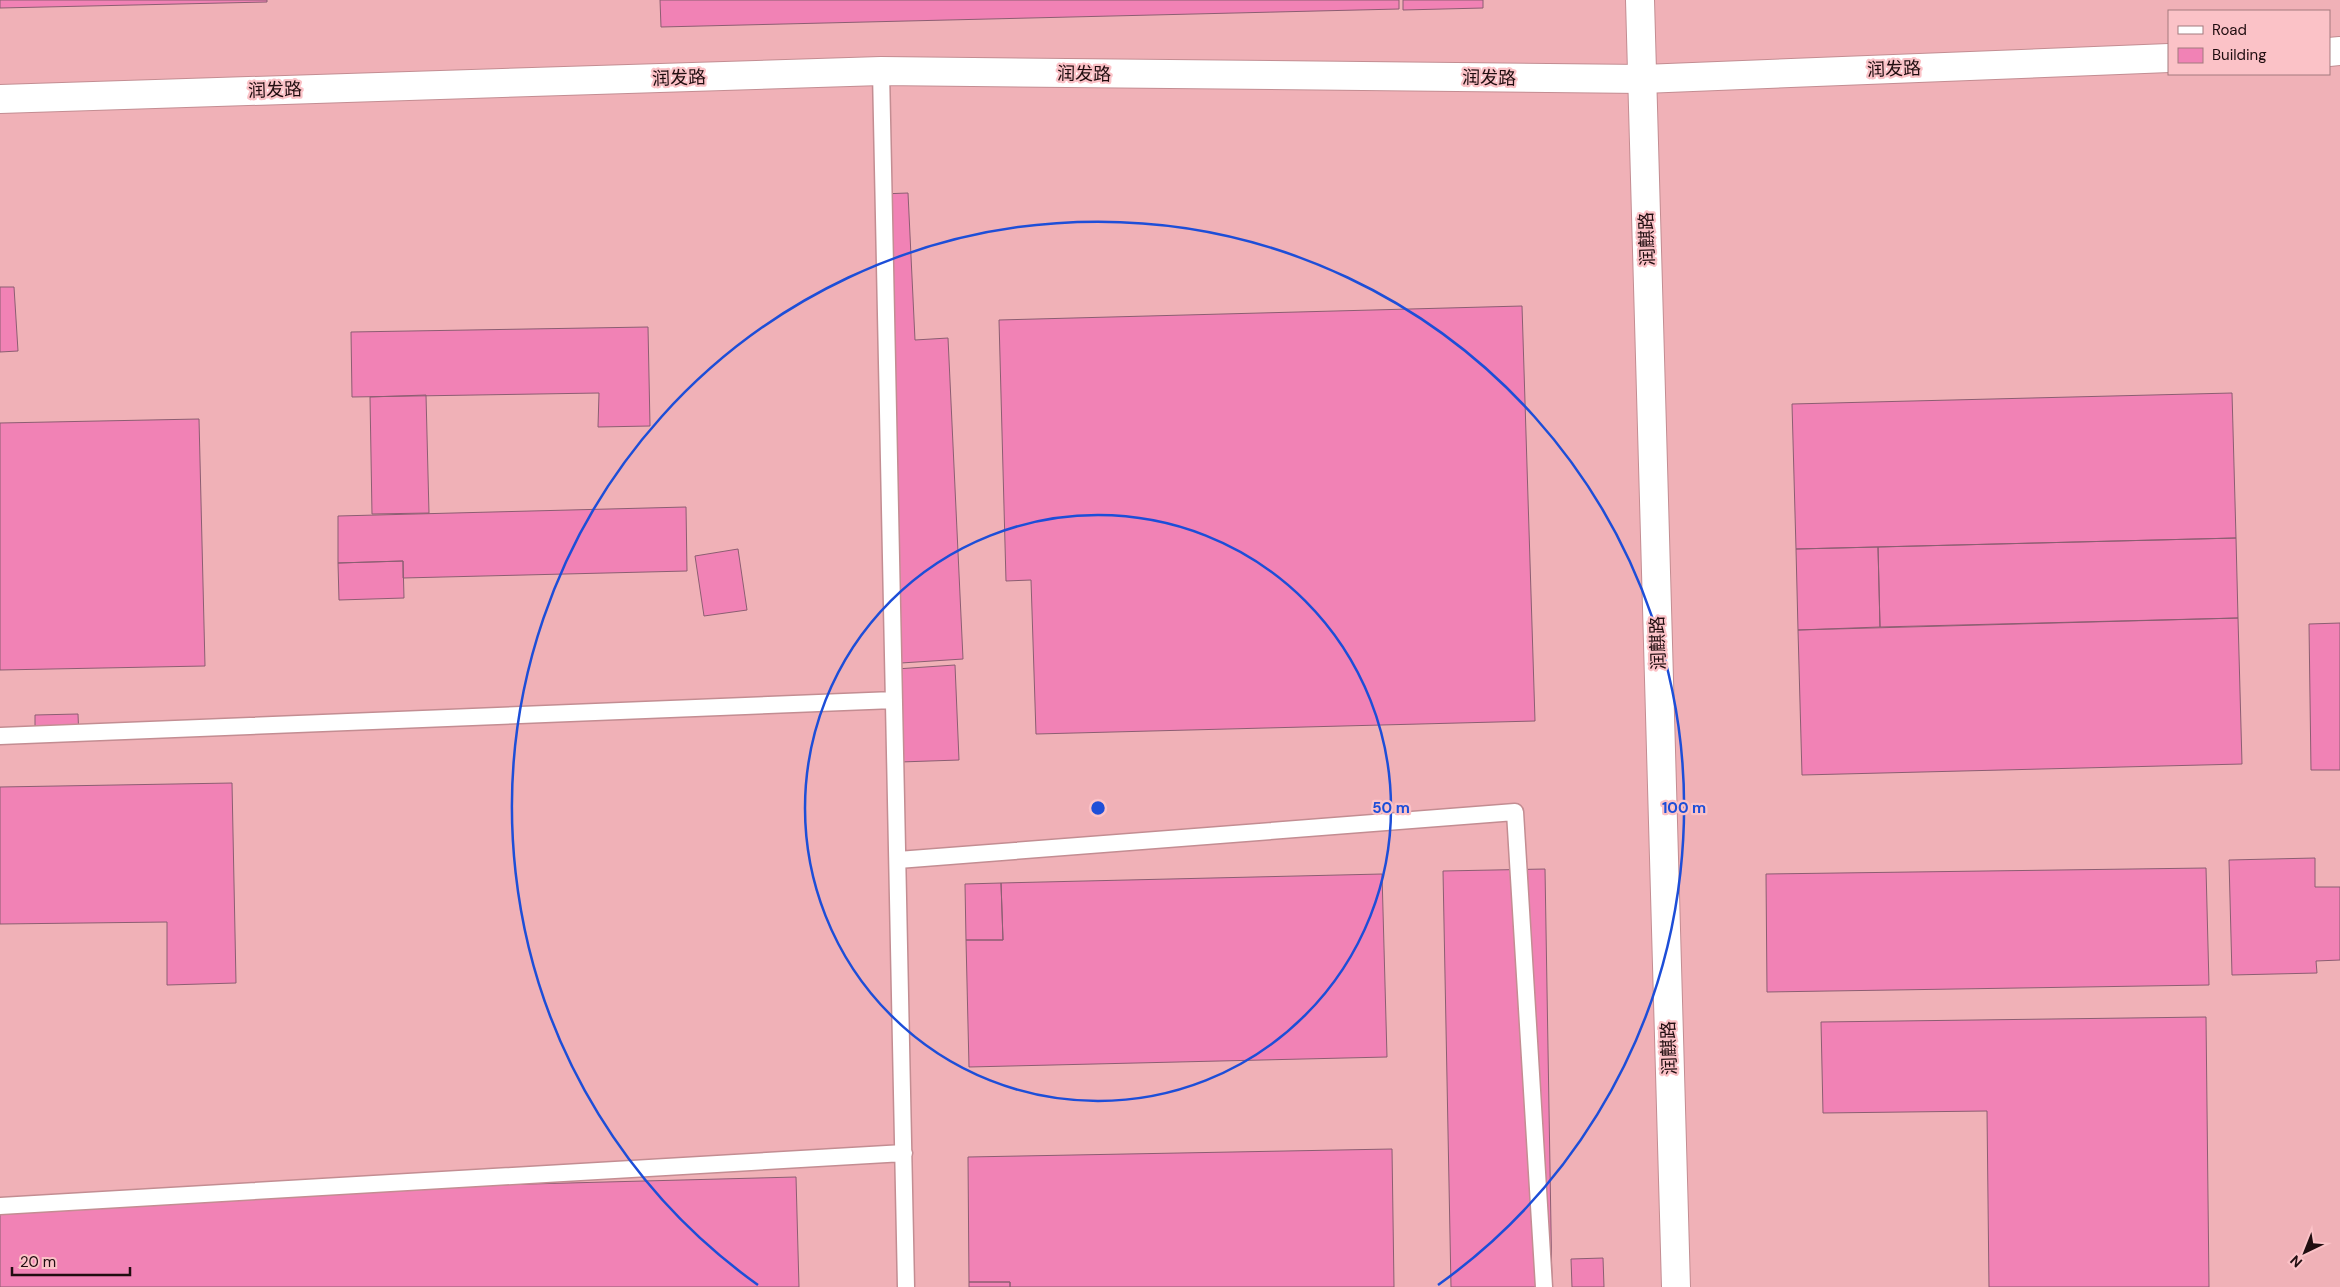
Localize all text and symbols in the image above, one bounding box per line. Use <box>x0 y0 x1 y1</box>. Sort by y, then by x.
legend <box>2168 10 2330 75</box>
text: Road <box>2212 20 2247 40</box>
text: Building <box>2212 45 2267 65</box>
street label: 润发路 <box>1867 56 1921 82</box>
street label: 润发路 <box>1057 62 1111 86</box>
street label: 润发路 <box>652 65 706 91</box>
street label: 润发路 <box>1462 66 1516 90</box>
street label: 润发路 <box>248 77 302 103</box>
street label: 润麒路 <box>1634 212 1660 266</box>
street label: 润麒路 <box>1645 616 1671 670</box>
text: 50 m <box>1372 798 1410 818</box>
text: 100 m <box>1662 798 1706 818</box>
centre of rings <box>1089 799 1107 817</box>
street label: 润麒路 <box>1656 1021 1682 1075</box>
north arrow <box>2280 1227 2330 1277</box>
scale bar <box>12 1244 130 1276</box>
text: N <box>2286 1251 2306 1272</box>
text: 20 m <box>20 1252 56 1272</box>

